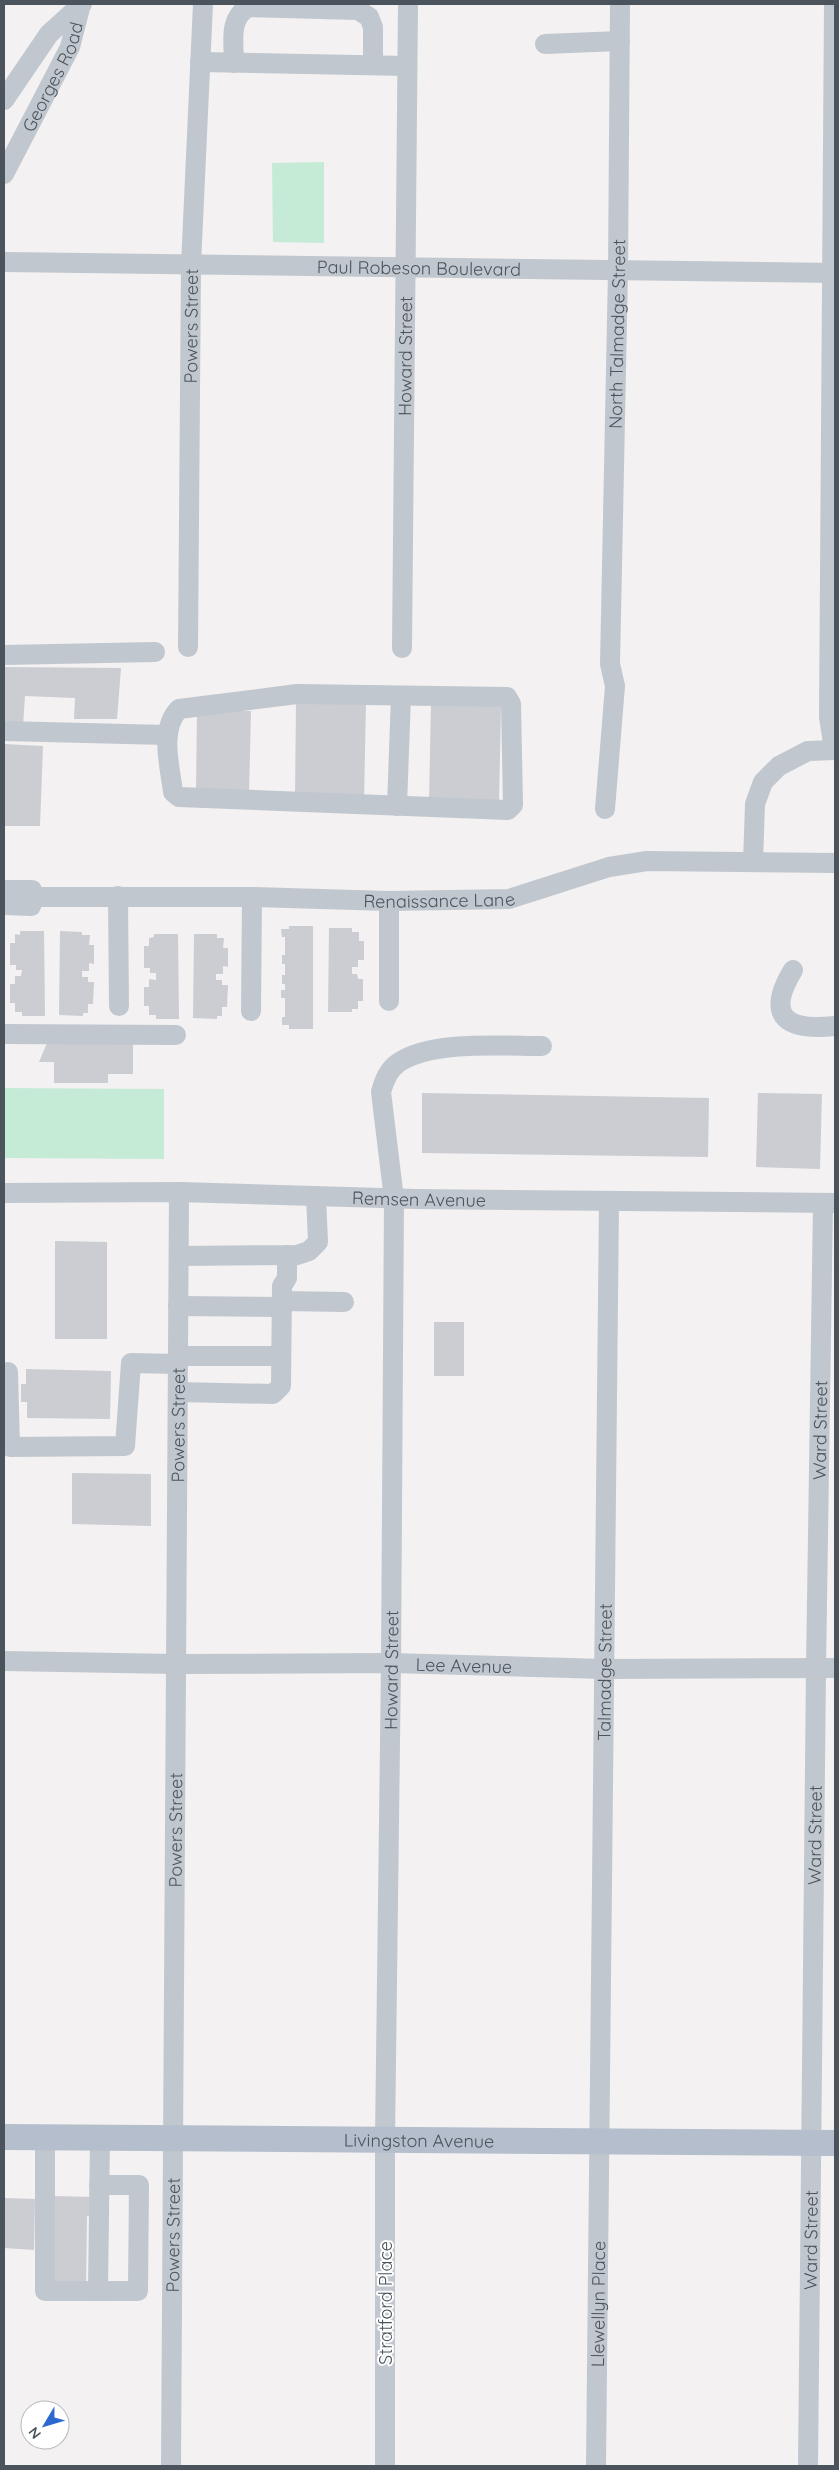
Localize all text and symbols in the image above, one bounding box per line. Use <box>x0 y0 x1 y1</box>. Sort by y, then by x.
street label: Georges Road <box>17 19 87 136</box>
street label: North Talmadge Street <box>603 239 630 429</box>
street label: Paul Robeson Boulevard <box>317 255 521 280</box>
street label: Powers Street <box>179 269 202 383</box>
street label: Howard Street <box>393 296 417 416</box>
street label: Renaissance Lane <box>363 886 518 913</box>
street label: Remsen Avenue <box>352 1186 486 1211</box>
street label: Powers Street <box>166 1368 189 1482</box>
street label: Ward Street <box>807 1380 832 1480</box>
street label: Talmadge Street <box>592 1603 616 1741</box>
street label: Howard Street <box>379 1610 403 1730</box>
street label: Lee Avenue <box>415 1652 512 1678</box>
street label: Powers Street <box>163 1773 187 1887</box>
street label: Ward Street <box>802 1785 826 1885</box>
street label: Livingston Avenue <box>344 2128 494 2152</box>
street label: Powers Street <box>161 2178 184 2292</box>
street label: Ward Street <box>798 2190 822 2290</box>
street label: Stratford Place <box>374 2241 397 2365</box>
street label: Llewellyn Place <box>586 2241 610 2367</box>
north arrow <box>20 2400 70 2450</box>
text: N <box>24 2423 45 2443</box>

